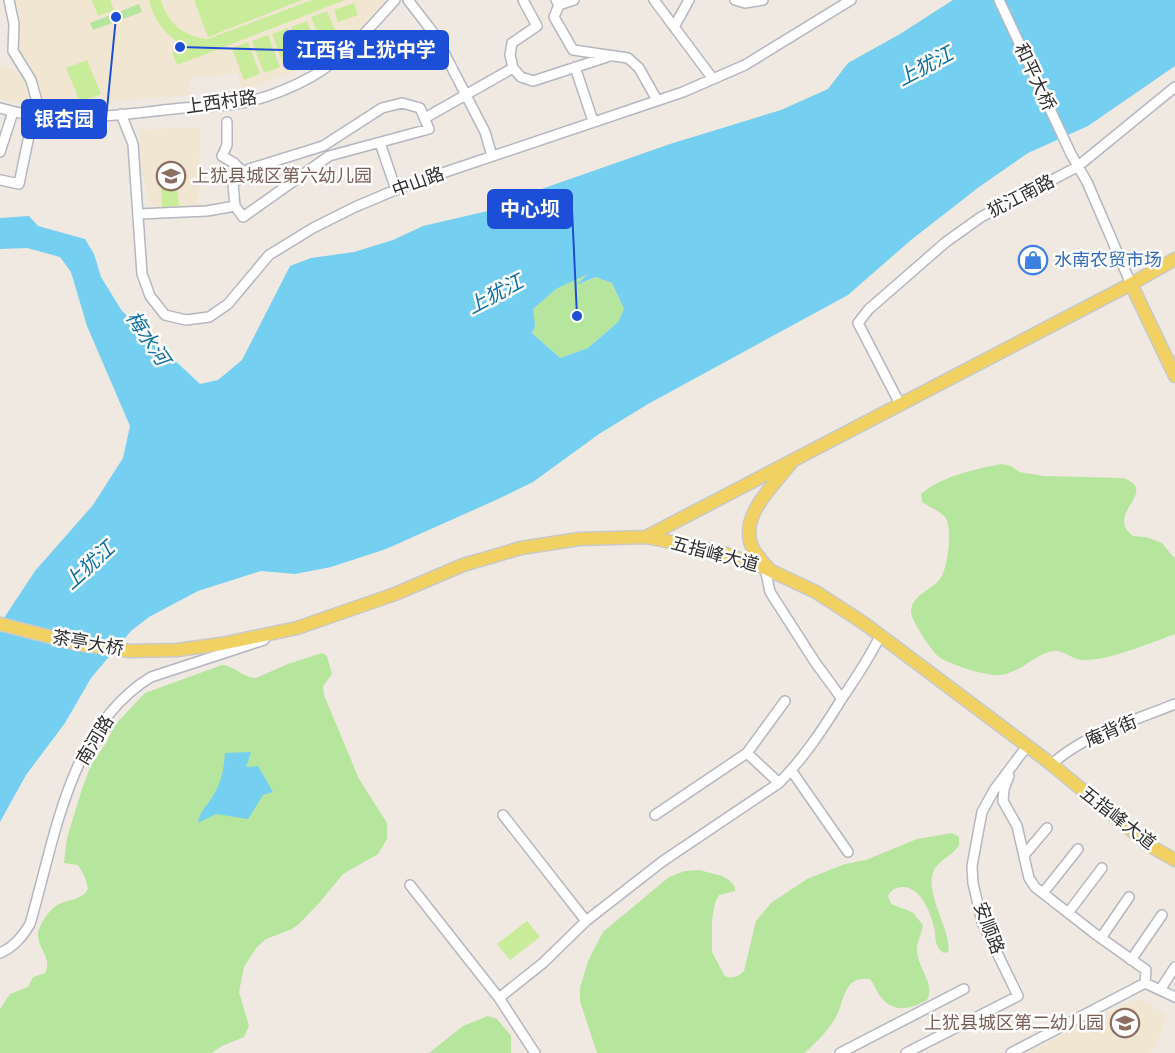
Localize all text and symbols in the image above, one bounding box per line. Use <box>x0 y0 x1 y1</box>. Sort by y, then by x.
callout: 江西省上犹中学 <box>284 31 448 69</box>
text: 江西省上犹中学 <box>296 36 436 64</box>
water label: 上犹江 <box>892 39 960 92</box>
street label: 和平大桥 <box>1009 39 1062 115</box>
street label: 上西村路 <box>184 84 258 119</box>
callout: 银杏园 <box>22 100 106 138</box>
text: 银杏园 <box>34 105 94 133</box>
school or university icon: 上犹县城区第六幼儿园 <box>155 160 187 192</box>
street label: 中山路 <box>388 161 447 203</box>
place label: 上犹县城区第六幼儿园 <box>192 163 372 188</box>
street label: 犹江南路 <box>983 168 1059 223</box>
callout: 中心坝 <box>488 190 572 228</box>
text: 中心坝 <box>500 195 560 223</box>
shop icon: 水南农贸市场 <box>1017 244 1049 276</box>
place label: 水南农贸市场 <box>1054 247 1162 272</box>
water label: 上犹江 <box>462 267 530 320</box>
water label: 梅水河 <box>120 305 179 374</box>
street label: 五指峰大道 <box>668 530 762 577</box>
water label: 上犹江 <box>57 533 122 595</box>
street label: 茶亭大桥 <box>50 624 126 661</box>
street label: 庵背街 <box>1081 708 1141 753</box>
street label: 南河路 <box>70 710 119 769</box>
street label: 五指峰大道 <box>1075 780 1161 855</box>
street label: 安顺路 <box>968 898 1011 958</box>
school or university icon: 上犹县城区第二幼儿园 <box>1109 1007 1141 1039</box>
place label: 上犹县城区第二幼儿园 <box>924 1010 1104 1035</box>

